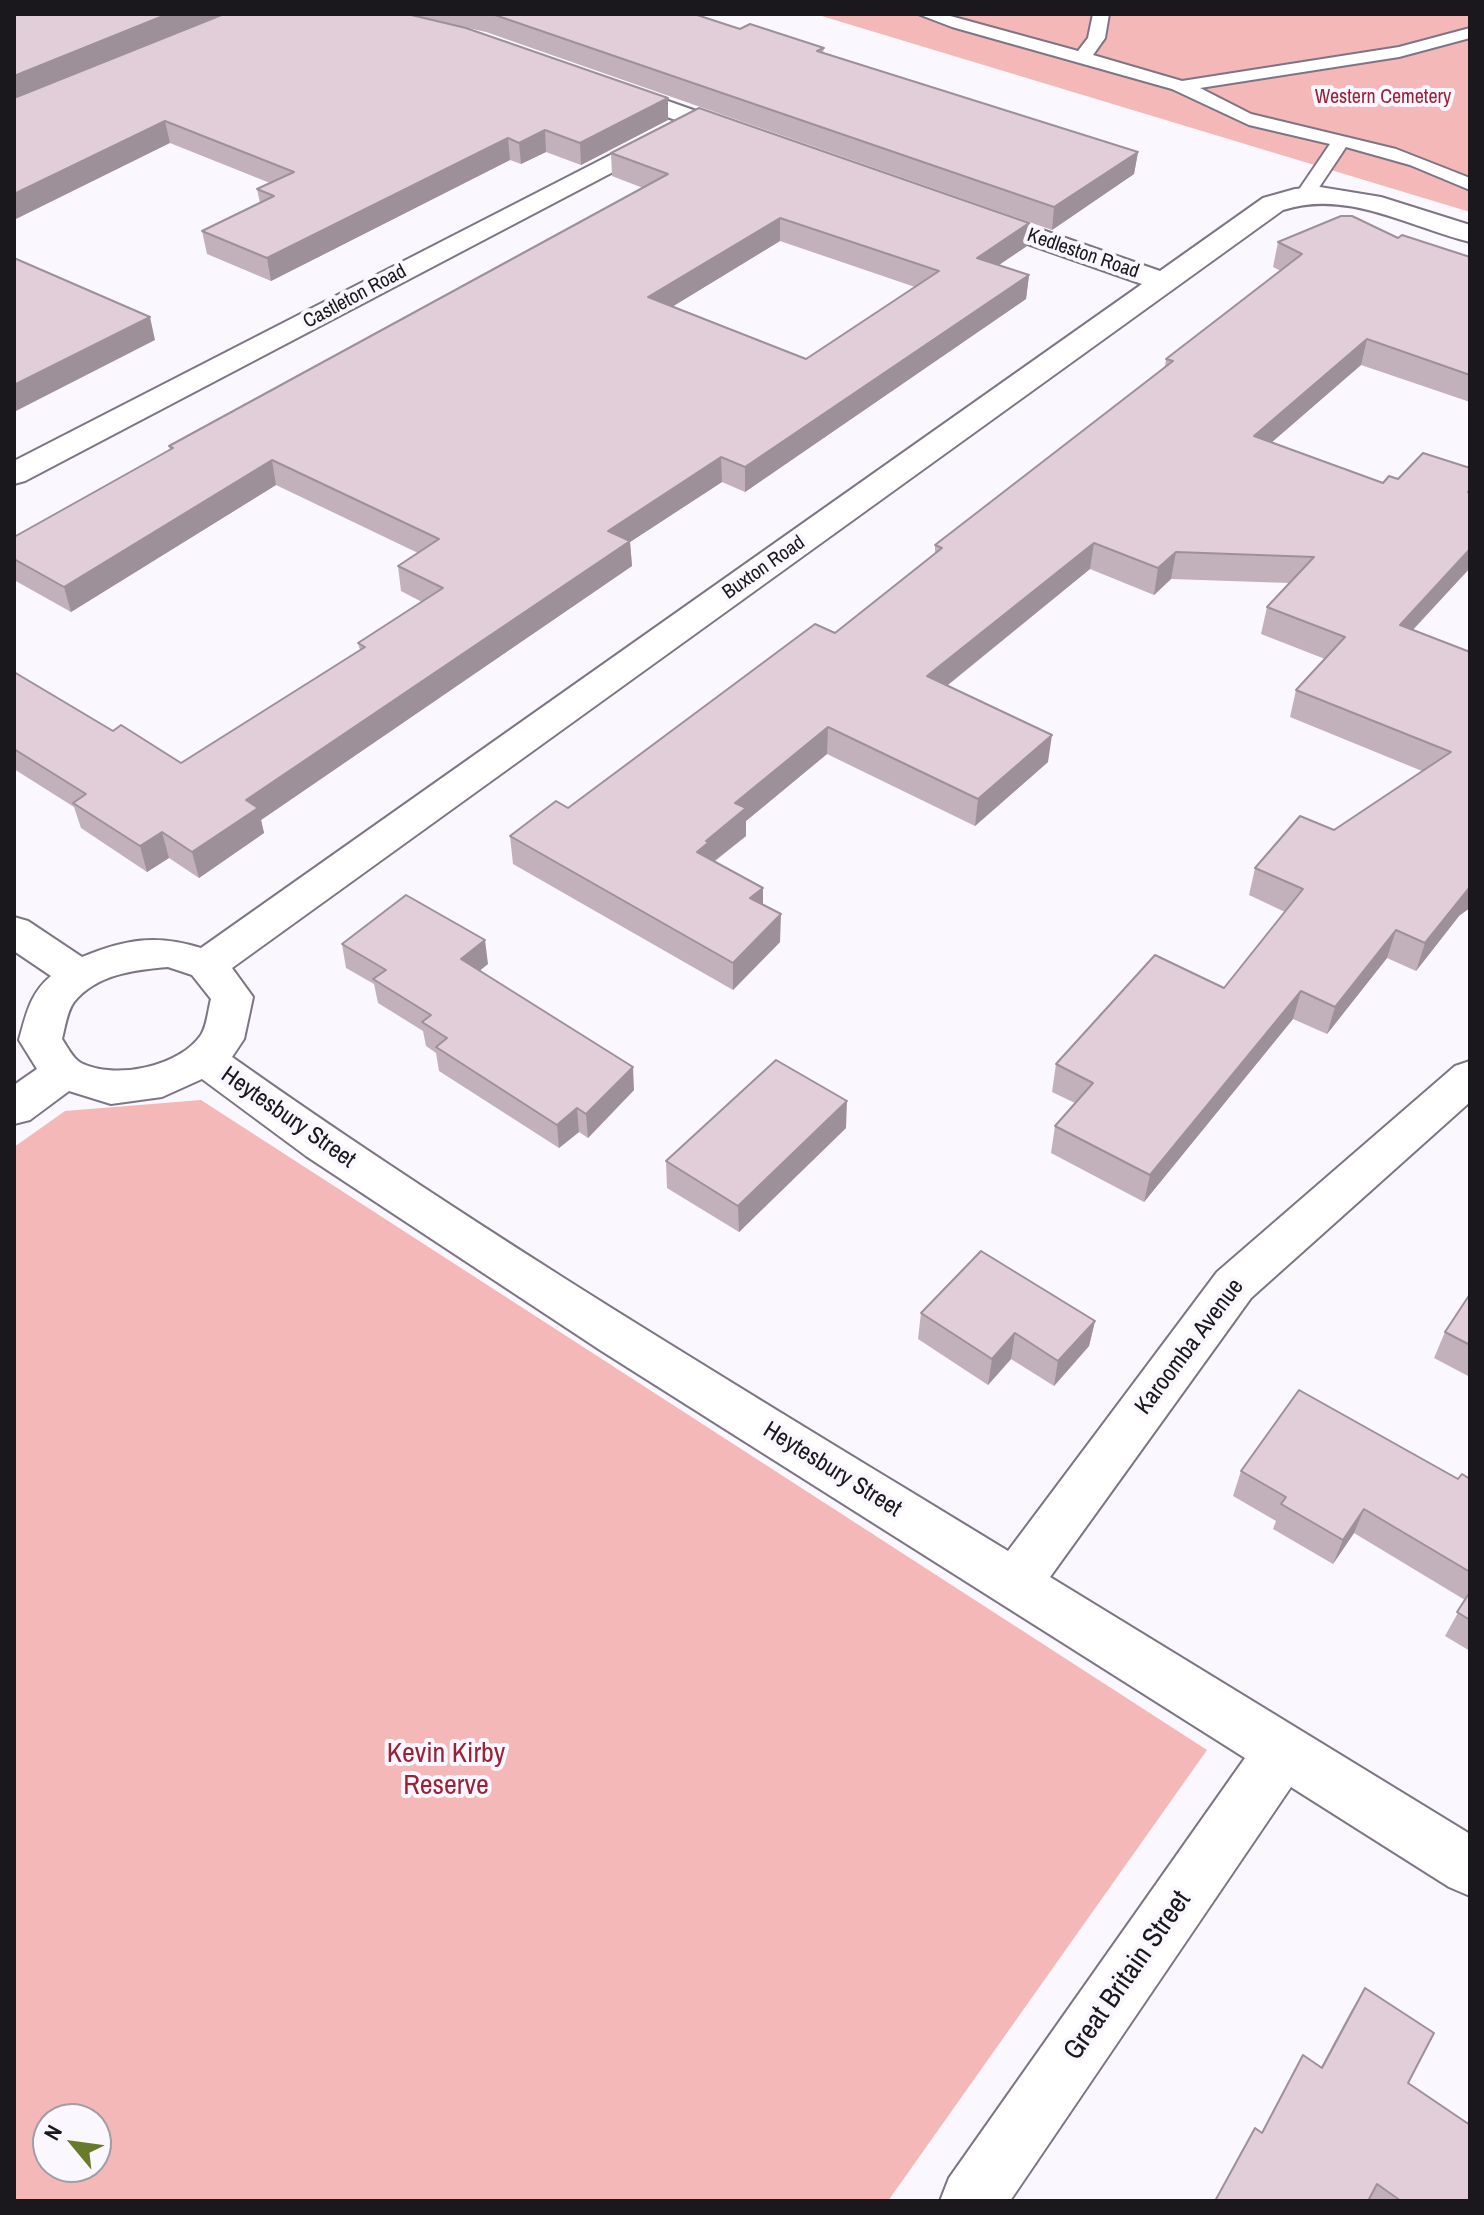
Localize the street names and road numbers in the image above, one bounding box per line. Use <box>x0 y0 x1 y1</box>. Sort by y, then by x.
street label: Kedleston Road <box>1024 224 1142 284</box>
street label: Castleton Road <box>299 260 411 334</box>
street label: Buxton Road <box>718 531 810 605</box>
street label: Heytesbury Street <box>215 1061 361 1175</box>
street label: Karoomba Avenue <box>1130 1273 1250 1421</box>
street label: Heytesbury Street <box>758 1416 906 1524</box>
street label: Great Britain Street <box>1057 1885 1199 2067</box>

